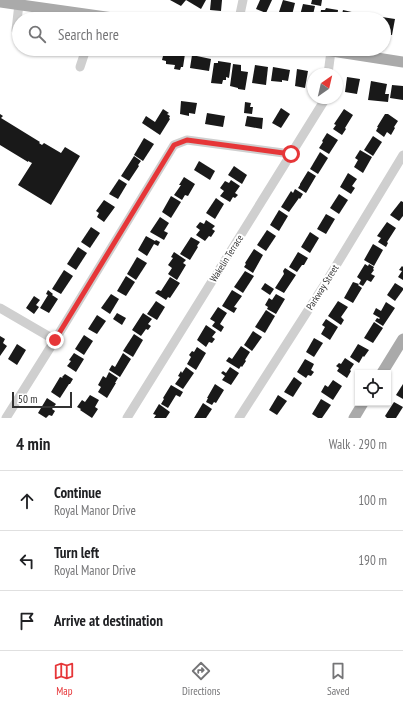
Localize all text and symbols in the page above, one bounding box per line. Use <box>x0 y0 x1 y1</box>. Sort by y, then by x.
search box <box>12 12 391 56</box>
icon: search <box>26 23 48 45</box>
text: Search here <box>58 25 119 44</box>
north arrow <box>307 68 343 104</box>
route start <box>282 145 300 163</box>
street label: Wakelin Terrace <box>207 232 246 284</box>
street label: Parkway Street <box>303 262 342 312</box>
route end <box>46 331 64 349</box>
map controls <box>355 370 391 406</box>
button: locate <box>355 370 391 406</box>
scale bar <box>12 390 72 409</box>
text: 50 m <box>18 392 37 406</box>
text: 4 min <box>16 433 50 455</box>
text: Walk · 290 m <box>329 436 387 453</box>
text: Continue <box>54 483 101 502</box>
icon: ahead <box>16 490 38 512</box>
text: 100 m <box>358 492 387 509</box>
text: Royal Manor Drive <box>54 502 136 519</box>
text: Turn left <box>54 543 99 562</box>
icon: left <box>16 550 38 572</box>
text: 190 m <box>358 552 387 569</box>
text: Royal Manor Drive <box>54 562 136 579</box>
icon: arrive <box>16 610 38 632</box>
text: Arrive at destination <box>54 611 163 630</box>
tab: Map <box>53 660 75 698</box>
tab: Directions <box>182 660 220 698</box>
tab: Saved <box>327 660 350 698</box>

